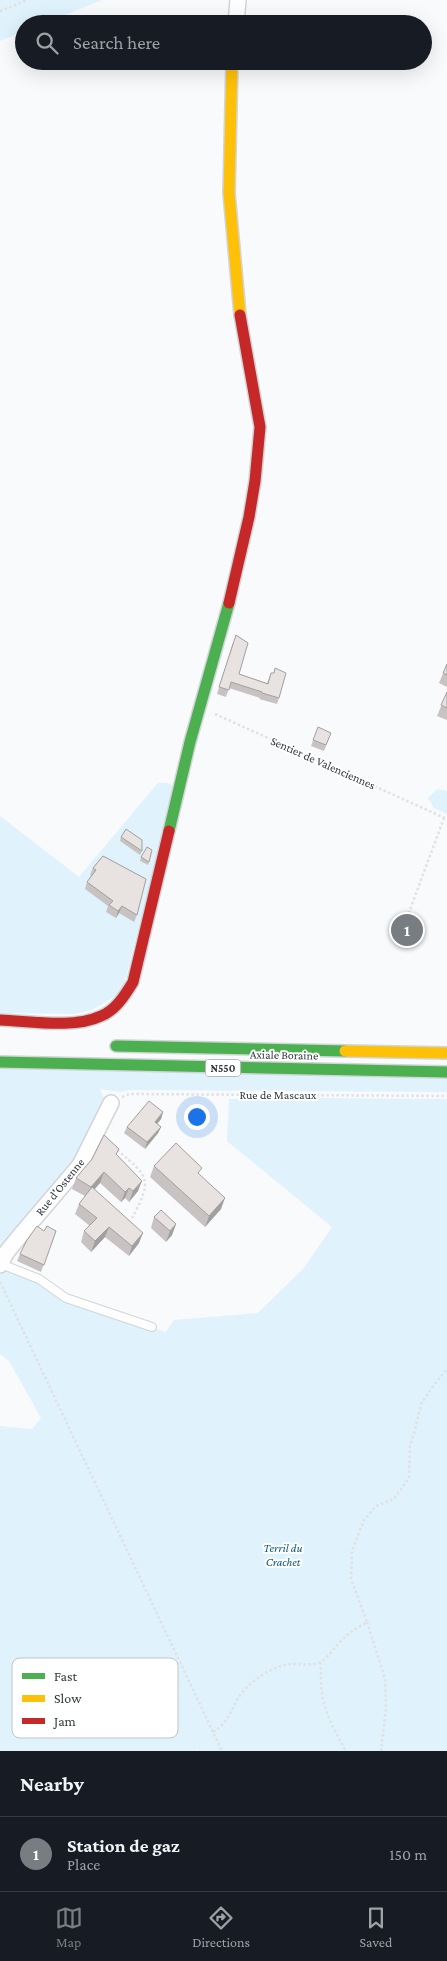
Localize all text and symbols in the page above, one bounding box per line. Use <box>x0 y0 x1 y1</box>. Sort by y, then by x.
search box <box>15 15 432 70</box>
icon: search <box>33 29 61 57</box>
text: Search here <box>73 32 160 53</box>
street label: Sentier de Valenciennes <box>269 734 378 793</box>
pin: 1 <box>391 911 423 949</box>
street label: Axiale Boraine <box>250 1047 318 1063</box>
road number: N550 <box>206 1060 240 1076</box>
street label: Rue de Mascaux <box>240 1088 317 1102</box>
your location <box>184 1104 210 1130</box>
street label: Rue d'Ostenne <box>33 1156 87 1218</box>
park label: Terril du Crachet <box>263 1541 303 1569</box>
legend <box>12 1658 178 1738</box>
text: Fast <box>54 1668 78 1684</box>
text: Slow <box>54 1690 82 1706</box>
text: Jam <box>52 1713 76 1729</box>
text: Nearby <box>20 1772 84 1796</box>
text: Station de gaz <box>67 1835 180 1856</box>
text: 1 <box>33 1846 39 1863</box>
text: 150 m <box>389 1846 427 1863</box>
text: Place <box>67 1856 100 1873</box>
tab: Map <box>55 1904 83 1950</box>
tab: Directions <box>192 1904 250 1950</box>
tab: Saved <box>359 1904 392 1950</box>

